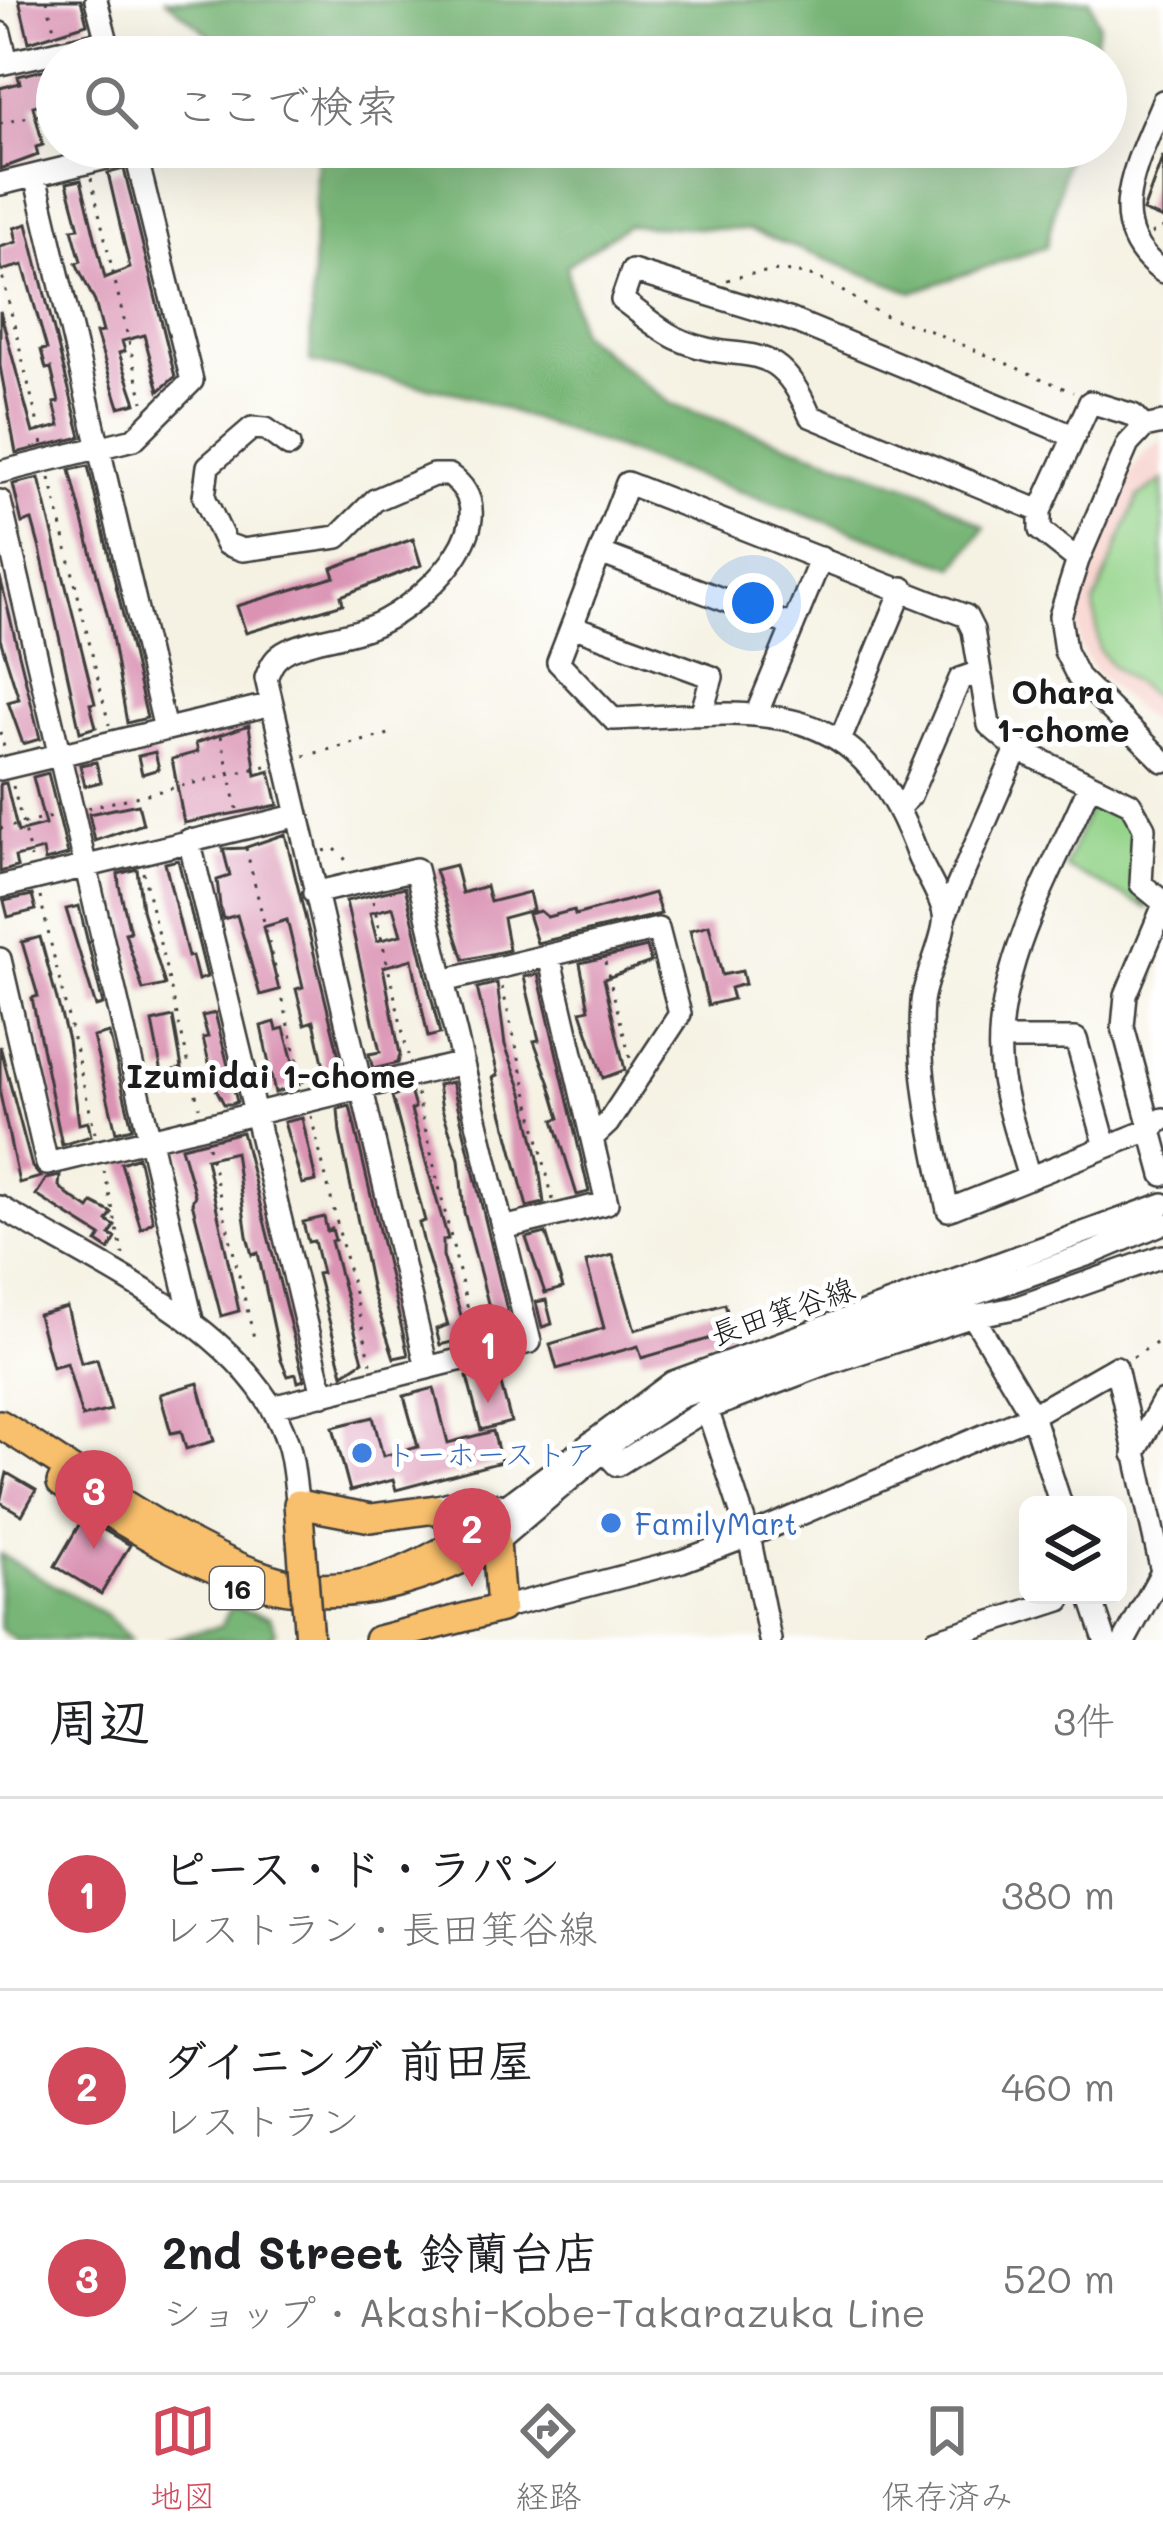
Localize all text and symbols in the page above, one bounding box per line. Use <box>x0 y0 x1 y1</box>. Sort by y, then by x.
search box <box>36 36 1127 168</box>
icon: search <box>78 69 144 135</box>
text: ここで検索 <box>174 75 399 133</box>
your location <box>723 573 783 633</box>
district label: Ohara 1-chome <box>996 669 1130 750</box>
district label: Izumidai 1-chome <box>126 1053 416 1096</box>
street label: 長田箕谷線 <box>705 1267 859 1353</box>
pin: 1 <box>449 1304 527 1403</box>
place label: トーホーストア <box>386 1433 597 1473</box>
marker: トーホーストア <box>349 1440 375 1466</box>
pin: 3 <box>55 1450 133 1549</box>
pin: 2 <box>433 1488 511 1587</box>
map controls <box>1019 1496 1127 1604</box>
button: layers <box>1019 1496 1127 1604</box>
place label: FamilyMart <box>635 1503 798 1543</box>
marker: FamilyMart <box>598 1510 624 1536</box>
road number: 16 <box>210 1567 264 1609</box>
text: 周辺 <box>48 1686 150 1753</box>
text: 3件 <box>1053 1694 1115 1745</box>
text: ピース・ド・ラパン <box>162 1838 561 1896</box>
text: 1 <box>78 1868 96 1919</box>
text: 380 m <box>1001 1868 1115 1919</box>
text: レストラン · 長田箕谷線 <box>162 1902 597 1953</box>
text: ダイニング 前田屋 <box>162 2030 534 2088</box>
text: 2 <box>76 2060 98 2111</box>
text: 460 m <box>1001 2060 1115 2111</box>
text: レストラン <box>162 2094 360 2145</box>
text: 2nd Street 鈴蘭台店 <box>162 2222 599 2280</box>
text: 3 <box>75 2252 99 2303</box>
text: 520 m <box>1003 2252 1115 2303</box>
text: ショップ · Akashi-Kobe-Takarazuka Line <box>162 2286 926 2337</box>
tab: 地図 <box>150 2398 216 2518</box>
tab: 経路 <box>515 2398 581 2518</box>
tab: 保存済み <box>881 2398 1013 2518</box>

